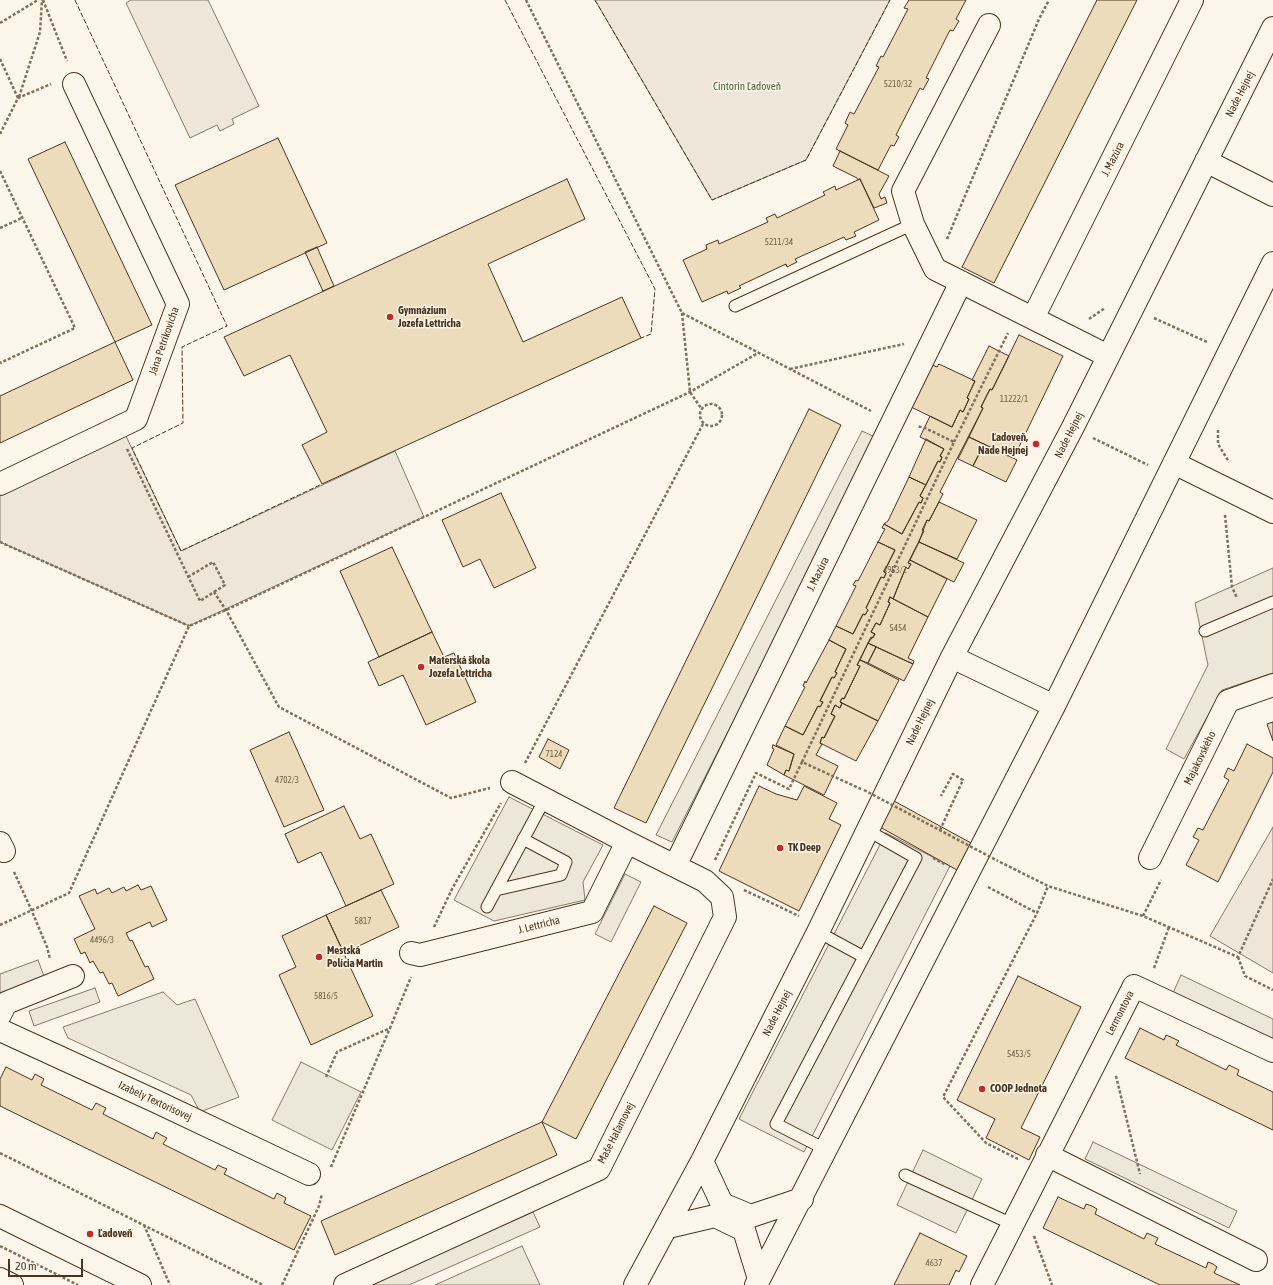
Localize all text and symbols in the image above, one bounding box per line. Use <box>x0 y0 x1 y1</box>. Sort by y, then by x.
street label: Nade Hejnej <box>1223 69 1257 119</box>
house number: 5210/32 <box>884 79 912 89</box>
park label: Cintorín Ľadoveň <box>713 80 781 94</box>
street label: J. Mazúra <box>1099 140 1127 178</box>
house number: 5211/34 <box>765 237 793 247</box>
place label: Gymnázium Jozefa Lettricha <box>398 304 461 330</box>
street label: Jána Petrikovicha <box>146 305 182 377</box>
marker: Gymnázium Jozefa Lettricha <box>385 312 395 322</box>
house number: 11222/1 <box>1000 394 1028 404</box>
street label: Nade Hejnej <box>1052 410 1086 460</box>
place label: Ľadoveň, Nade Hejnej <box>978 431 1028 457</box>
marker: Ľadoveň, Nade Hejnej <box>1031 439 1041 449</box>
street label: J. Mazúra <box>804 555 832 593</box>
house number: 4953/2 <box>883 565 907 575</box>
house number: 5454 <box>890 623 906 633</box>
place label: Materská škola Jozefa Lettricha <box>429 654 492 680</box>
marker: Materská škola Jozefa Lettricha <box>416 662 426 672</box>
street label: Nade Hejnej <box>903 697 937 747</box>
street label: Majakovského <box>1181 729 1219 787</box>
house number: 7124 <box>546 749 562 759</box>
house number: 4702/3 <box>275 775 299 785</box>
place label: TK Deep <box>788 841 821 855</box>
marker: TK Deep <box>775 843 785 853</box>
street label: J. Lettricha <box>517 913 561 937</box>
house number: 5817 <box>355 916 371 926</box>
house number: 4496/3 <box>90 935 114 945</box>
place label: Mestská Polícia Martin <box>327 944 383 970</box>
marker: Mestská Polícia Martin <box>314 952 324 962</box>
street label: Nade Hejnej <box>760 988 794 1038</box>
street label: Lermontova <box>1103 988 1137 1038</box>
house number: 5816/5 <box>314 991 338 1001</box>
house number: 5453/5 <box>1007 1049 1031 1059</box>
street label: Izabely Textorisovej <box>116 1078 194 1124</box>
place label: COOP Jednota <box>990 1082 1047 1096</box>
marker: COOP Jednota <box>977 1084 987 1094</box>
street label: Maše Haľamovej <box>595 1100 637 1166</box>
place label: Ľadoveň <box>98 1227 132 1241</box>
marker: Ľadoveň <box>85 1229 95 1239</box>
scale bar <box>10 1251 85 1277</box>
house number: 4637 <box>926 1258 942 1268</box>
text: 20 m <box>15 1259 37 1273</box>

